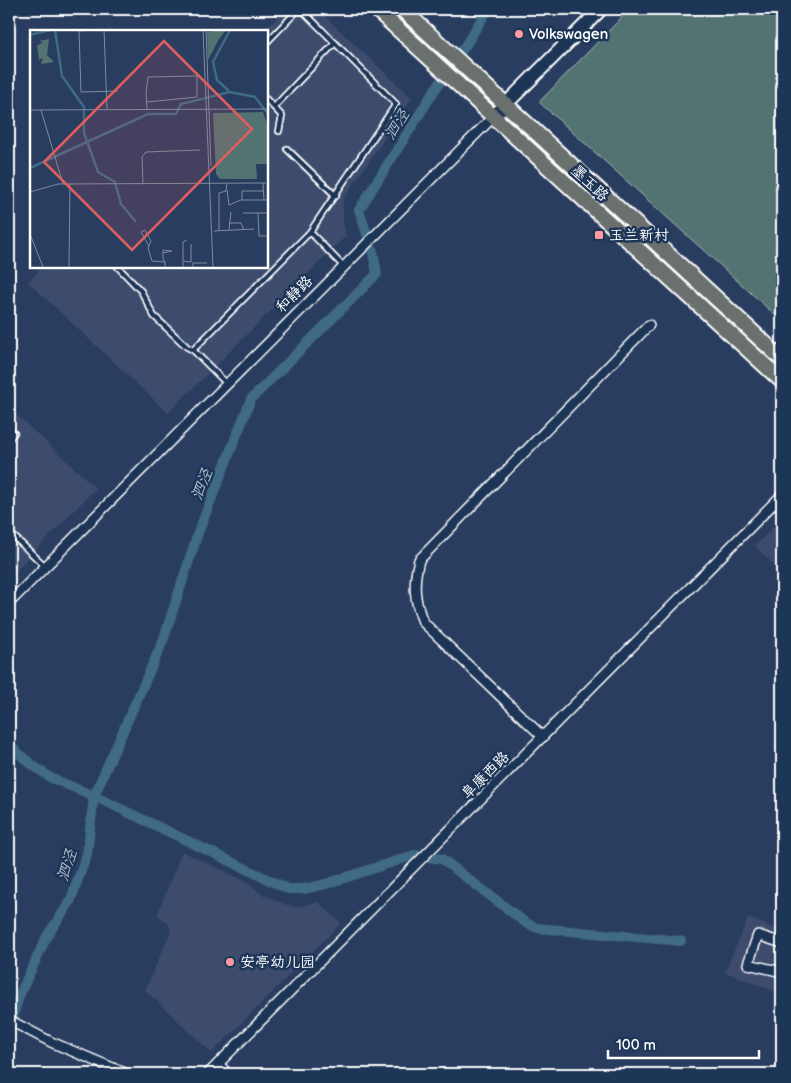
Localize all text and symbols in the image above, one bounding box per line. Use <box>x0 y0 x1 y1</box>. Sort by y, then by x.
place label: Volkswagen <box>529 25 608 44</box>
marker: Volkswagen <box>513 28 525 40</box>
inset map <box>30 30 268 268</box>
water label: 泗泾 <box>381 105 414 143</box>
street label: 墨玉路 <box>567 161 613 206</box>
place label: 玉兰新村 <box>609 226 669 245</box>
marker: 玉兰新村 <box>593 229 605 241</box>
street label: 和静路 <box>272 272 317 317</box>
water label: 泗泾 <box>188 465 218 503</box>
street label: 阜康西路 <box>457 747 513 803</box>
water label: 泗泾 <box>53 846 82 884</box>
place label: 安亭幼儿园 <box>240 953 315 972</box>
marker: 安亭幼儿园 <box>224 956 236 968</box>
scale bar <box>608 1028 760 1060</box>
text: 100 m <box>616 1036 656 1055</box>

